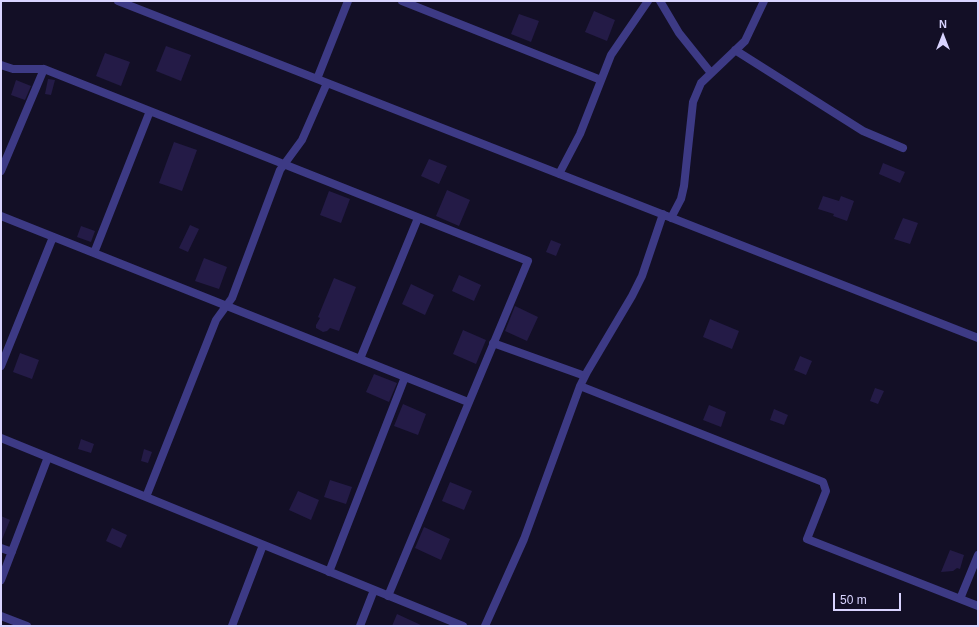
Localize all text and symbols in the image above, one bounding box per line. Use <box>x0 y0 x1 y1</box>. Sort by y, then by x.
north arrow <box>923 16 963 56</box>
text: N <box>939 18 947 30</box>
scale bar <box>835 585 903 611</box>
text: 50 m <box>840 593 867 607</box>

